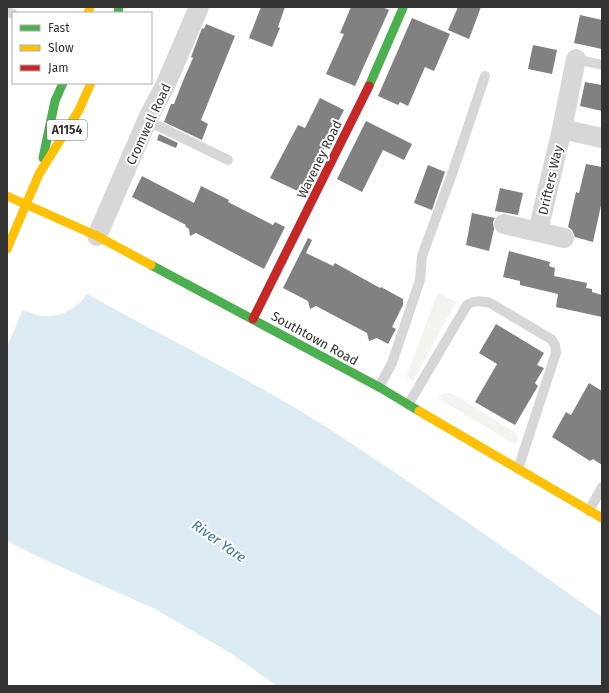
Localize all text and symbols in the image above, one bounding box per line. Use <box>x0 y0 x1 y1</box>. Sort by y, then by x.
legend <box>12 12 152 84</box>
text: Fast <box>48 21 70 35</box>
text: Slow <box>48 41 74 55</box>
text: Jam <box>48 61 68 75</box>
street label: Cromwell Road <box>123 81 174 167</box>
street label: Waveney Road <box>294 118 345 201</box>
road number: A1154 <box>47 120 87 140</box>
street label: Drifters Way <box>535 143 566 216</box>
street label: Southtown Road <box>269 308 361 369</box>
water label: River Yare <box>188 517 249 566</box>

